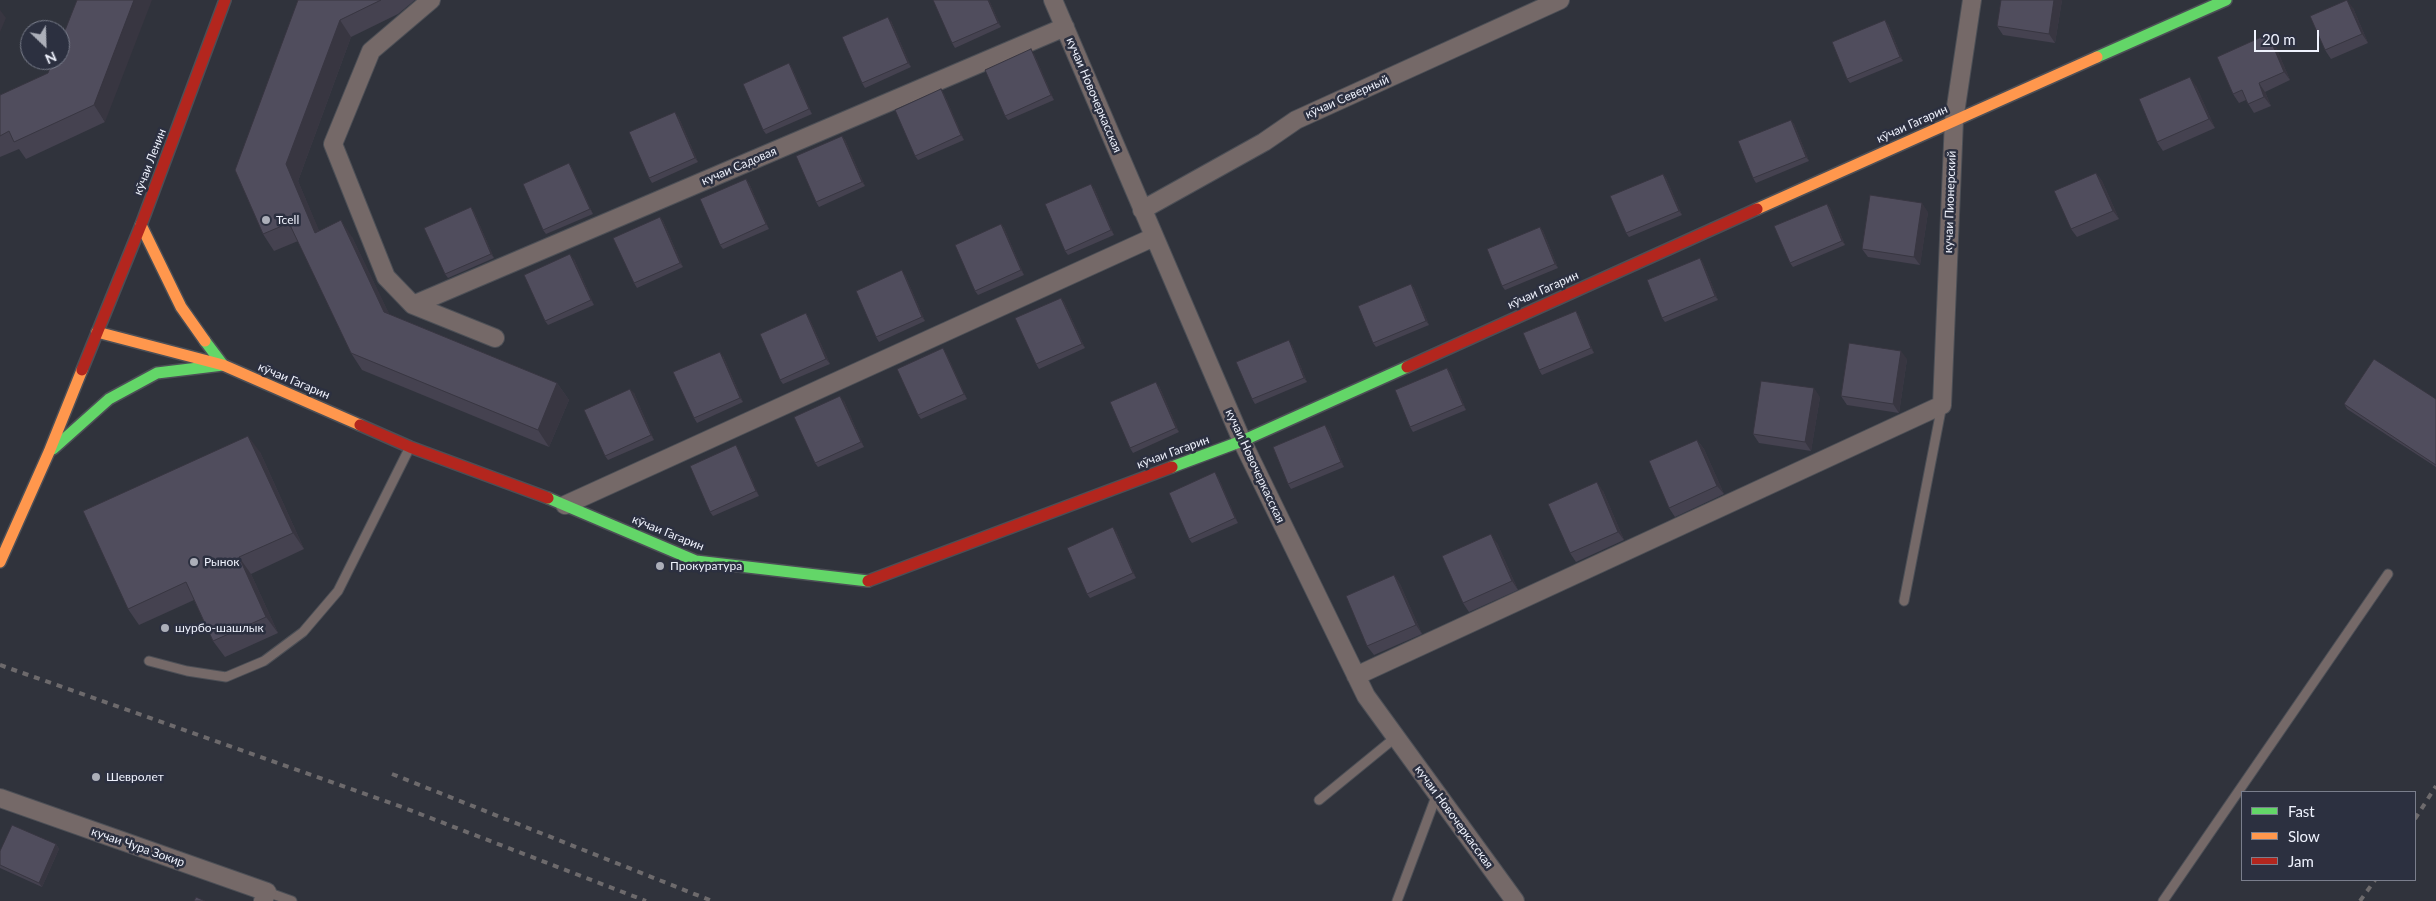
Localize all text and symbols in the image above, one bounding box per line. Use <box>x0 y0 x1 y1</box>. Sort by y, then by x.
north arrow <box>20 20 70 70</box>
scale bar <box>2256 20 2321 52</box>
text: 20 m <box>2262 30 2296 48</box>
street label: кучаи Новочеркасская <box>1063 35 1125 155</box>
text: N <box>43 48 59 68</box>
street label: кӯчаи Северный <box>1303 72 1391 122</box>
street label: кӯчаи Гагарин <box>1874 102 1950 146</box>
street label: кӯчаи Ленин <box>131 127 169 197</box>
street label: кучаи Садовая <box>699 144 779 188</box>
street label: кучаи Пионерский <box>1941 151 1959 253</box>
place label: Tcell <box>276 213 299 227</box>
marker: Tcell <box>260 214 272 226</box>
street label: кӯчаи Гагарин <box>1505 268 1581 312</box>
street label: кӯчаи Гагарин <box>256 359 332 403</box>
street label: кучаи Новочеркасская <box>1222 407 1288 525</box>
street label: кӯчаи Гагарин <box>1135 432 1211 472</box>
street label: кӯчаи Гагарин <box>630 512 706 554</box>
place label: Рынок <box>204 555 240 569</box>
marker: Рынок <box>188 556 200 568</box>
place label: Прокуратура <box>670 559 742 573</box>
marker: Прокуратура <box>654 560 666 572</box>
place label: шурбо-шашлык <box>175 621 264 635</box>
marker: шурбо-шашлык <box>159 622 171 634</box>
street label: кучаи Новочеркасская <box>1412 763 1496 871</box>
place label: Шевролет <box>106 770 164 784</box>
marker: Шевролет <box>90 771 102 783</box>
legend <box>2241 791 2416 881</box>
text: Fast <box>2288 802 2315 820</box>
street label: кучаи Чура Зокир <box>89 824 187 870</box>
text: Slow <box>2288 827 2320 845</box>
text: Jam <box>2288 852 2314 870</box>

